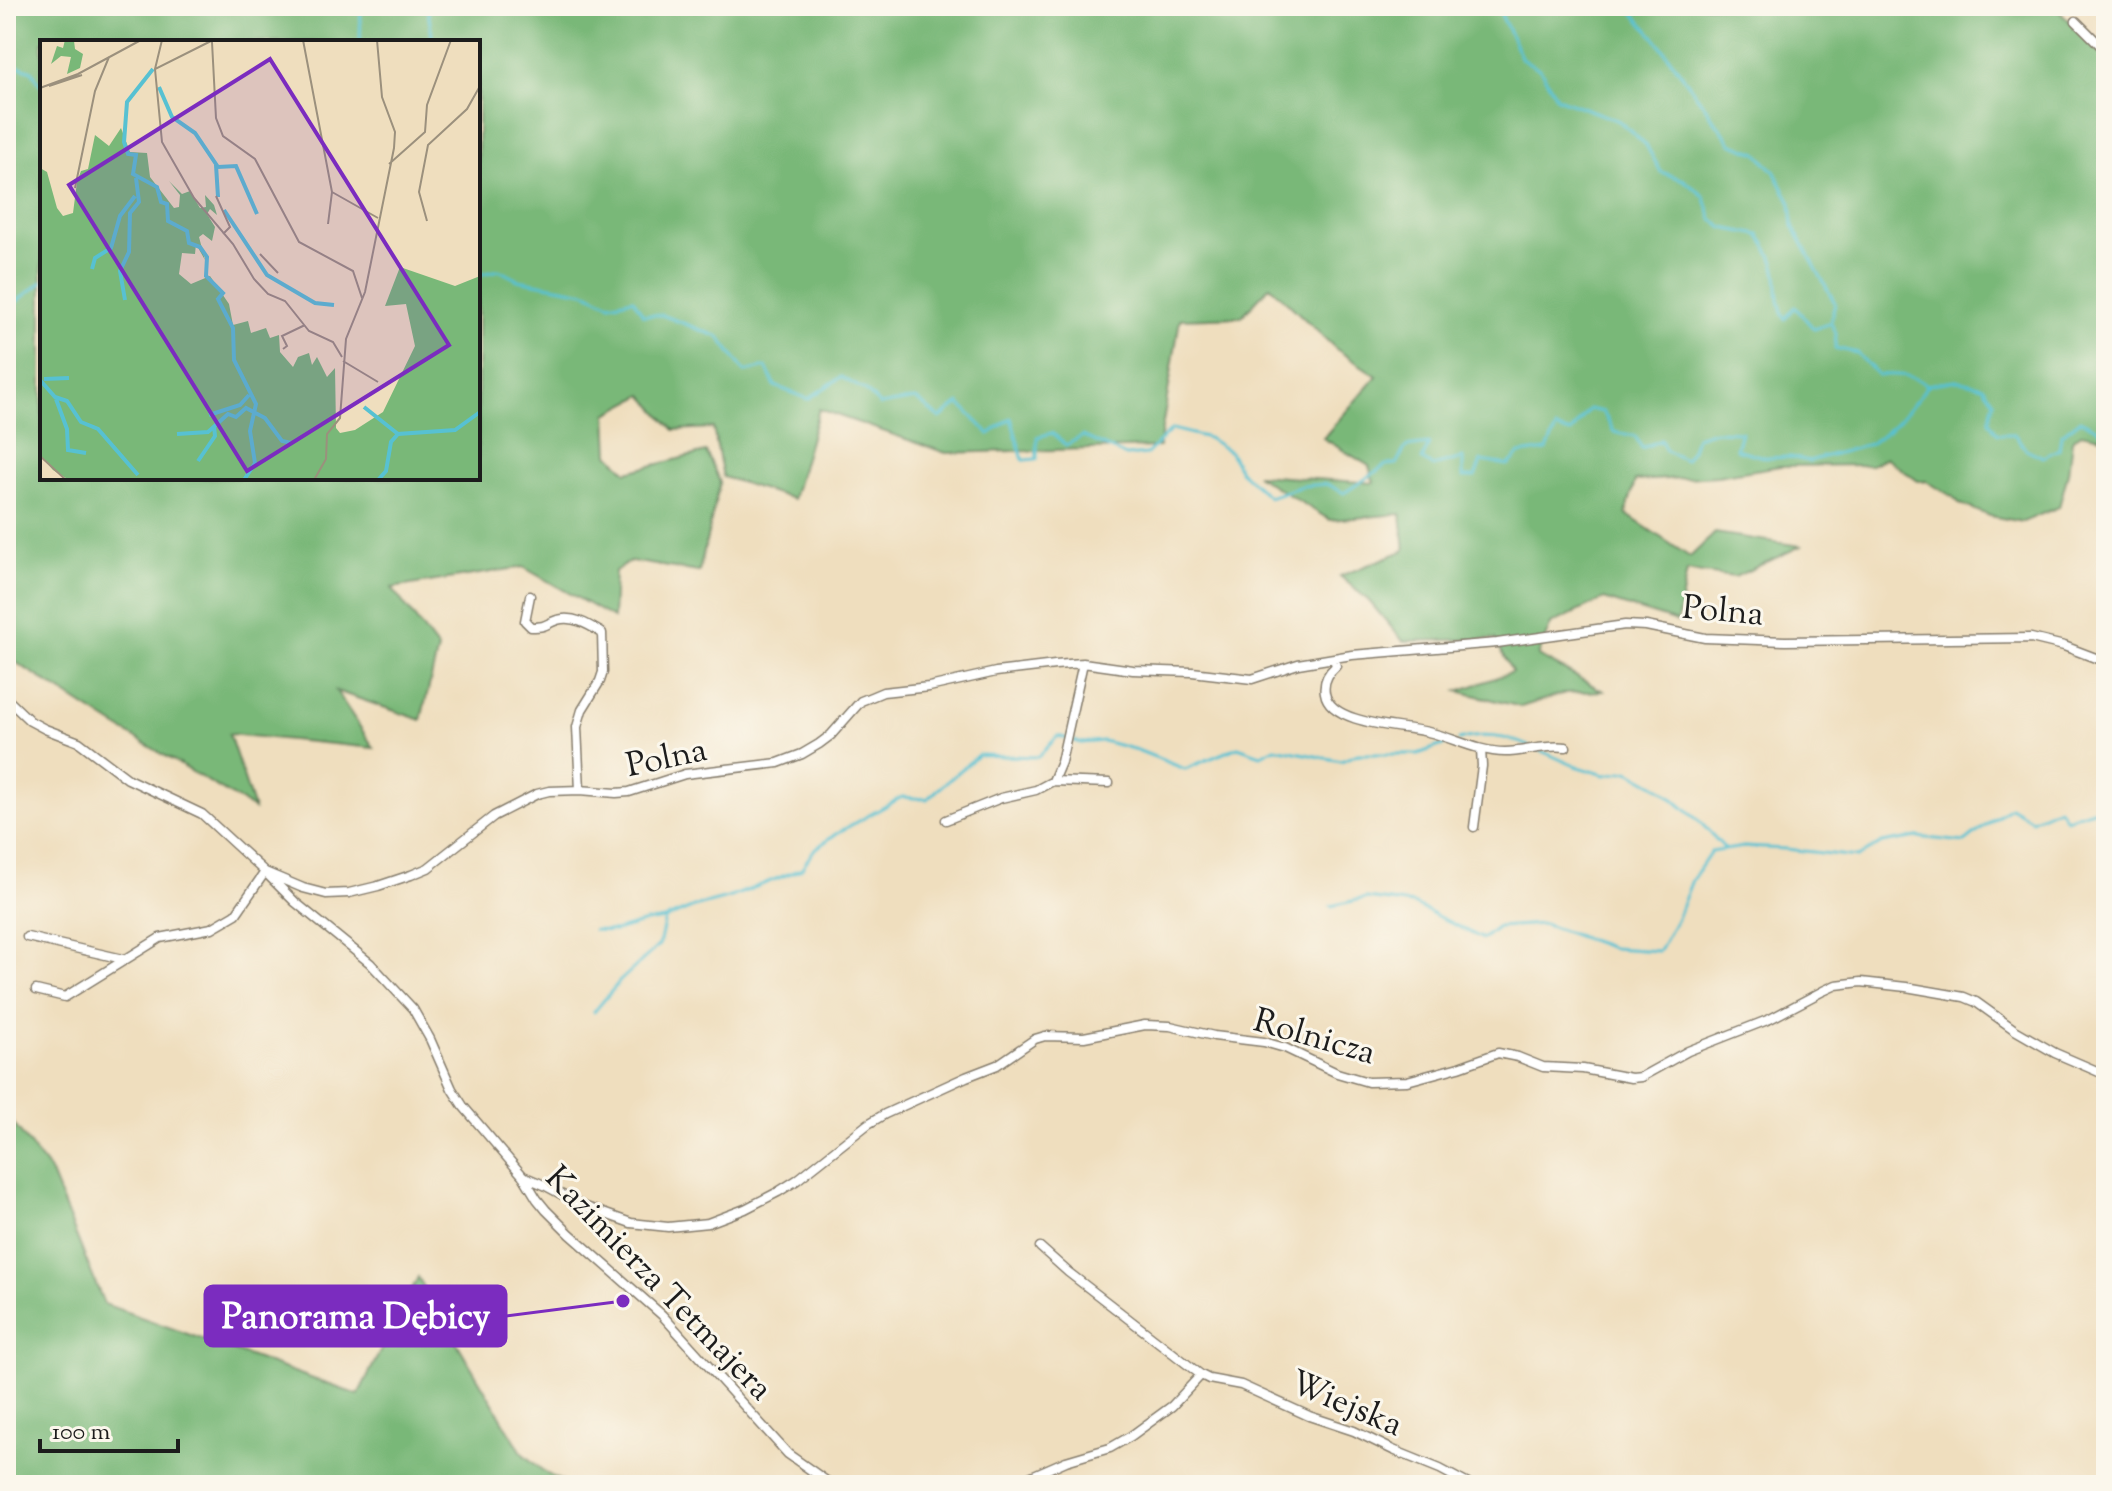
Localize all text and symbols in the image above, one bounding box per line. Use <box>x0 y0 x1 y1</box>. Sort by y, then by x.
inset map <box>40 40 480 480</box>
street label: Polna <box>1680 585 1765 640</box>
street label: Polna <box>622 727 712 792</box>
street label: Rolnicza <box>1247 998 1381 1079</box>
street label: Kazimierza Tetmajera <box>532 1156 783 1413</box>
callout: Panorama Dębicy <box>205 1286 506 1346</box>
text: Panorama Dębicy <box>222 1293 491 1345</box>
street label: Wiejska <box>1282 1360 1409 1451</box>
scale bar <box>40 1403 178 1453</box>
text: 100 m <box>52 1416 110 1450</box>

